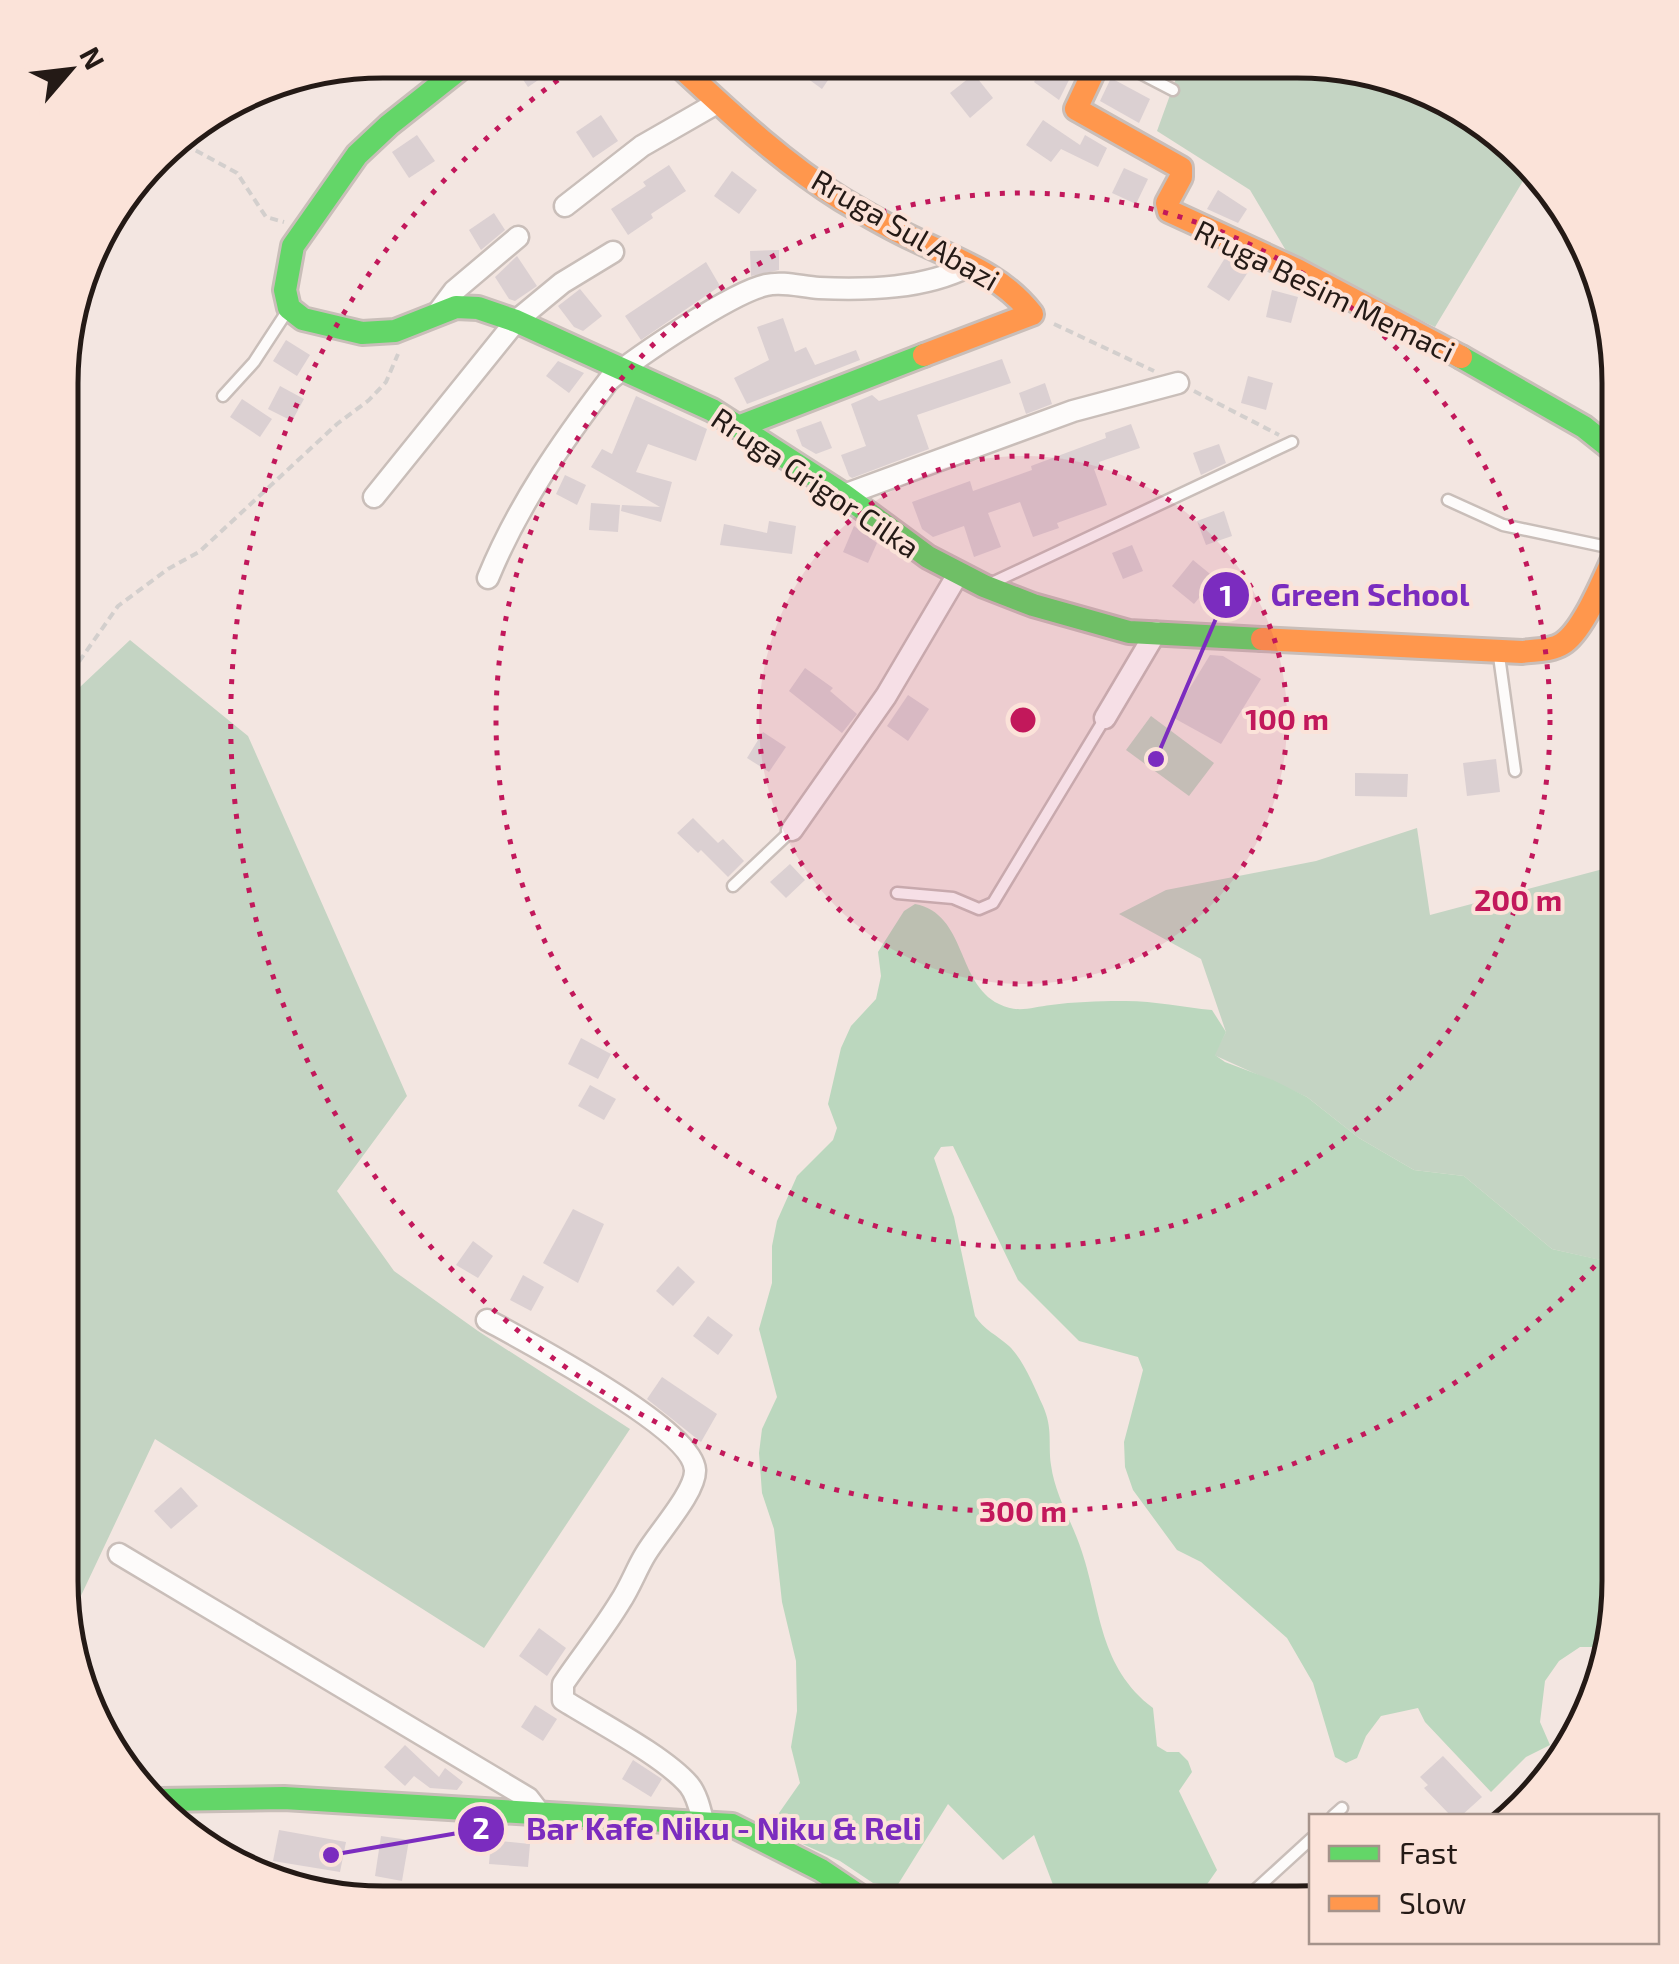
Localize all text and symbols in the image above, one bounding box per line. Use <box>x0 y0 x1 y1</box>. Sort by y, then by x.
north arrow <box>20 20 120 120</box>
text: N <box>73 41 113 75</box>
street label: Rruga Sul Abazi <box>806 161 1006 297</box>
street label: Rruga Besim Memaci <box>1189 211 1461 369</box>
street label: Rruga Grigor Cilka <box>705 399 927 565</box>
callout: Green School <box>1201 564 1490 626</box>
text: Green School <box>1271 574 1470 612</box>
text: 1 <box>1220 576 1232 612</box>
text: 100 m <box>1245 700 1329 736</box>
centre of rings <box>1005 702 1041 738</box>
text: 200 m <box>1474 881 1562 917</box>
text: 300 m <box>979 1492 1067 1528</box>
callout: Bar Kafe Niku - Niku & Reli <box>456 1798 943 1860</box>
text: Bar Kafe Niku - Niku & Reli <box>526 1808 922 1846</box>
text: 2 <box>472 1809 490 1845</box>
legend <box>1309 1814 1659 1944</box>
text: Fast <box>1399 1834 1458 1870</box>
text: Slow <box>1399 1884 1466 1920</box>

